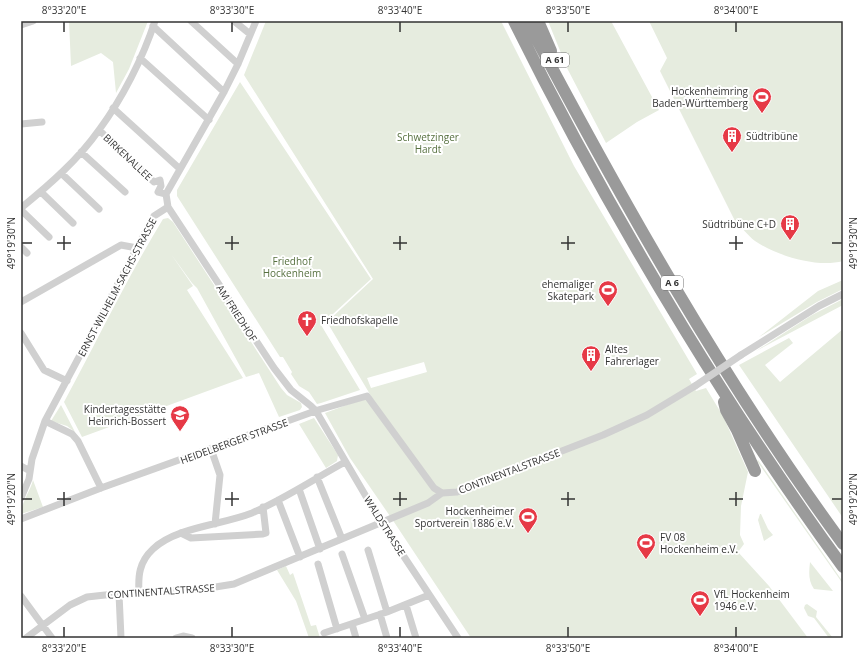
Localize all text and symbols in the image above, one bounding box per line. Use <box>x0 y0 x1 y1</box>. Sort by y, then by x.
text: 8°33'20"E <box>42 3 86 17</box>
text: 8°33'30"E <box>210 3 254 17</box>
text: 8°33'40"E <box>378 3 422 17</box>
text: 8°33'50"E <box>546 3 590 17</box>
text: 8°34'00"E <box>714 3 758 17</box>
road number: A 61 <box>541 53 569 67</box>
place label: Hockenheimring Baden-Württemberg <box>652 84 749 110</box>
sports icon: Hockenheimring Baden-Württemberg <box>751 86 773 114</box>
building icon: Südtribüne <box>721 125 743 153</box>
place label: Südtribüne <box>746 129 798 143</box>
park label: Schwetzinger Hardt <box>397 130 459 156</box>
street label: BIRKENALLEE <box>100 131 156 183</box>
building icon: Südtribüne C+D <box>779 213 801 241</box>
street label: ERNST-WILHELM-SACHS-STRASSE <box>74 215 160 359</box>
text: 49°19'30"N <box>4 217 18 269</box>
place label: Südtribüne C+D <box>702 217 776 231</box>
text: 49°19'30"N <box>846 217 860 269</box>
park label: Friedhof Hockenheim <box>263 254 321 280</box>
road number: A 6 <box>661 276 683 290</box>
place label: ehemaliger Skatepark <box>542 277 595 303</box>
sports icon: ehemaliger Skatepark <box>597 279 619 307</box>
street label: AM FRIEDHOF <box>213 282 261 344</box>
church icon: Friedhofskapelle <box>296 309 318 337</box>
place label: Friedhofskapelle <box>321 313 398 327</box>
place label: Altes Fahrerlager <box>605 342 659 368</box>
building icon: Altes Fahrerlager <box>580 344 602 372</box>
place label: Kindertagesstätte Heinrich-Bossert <box>84 402 166 428</box>
school or university icon: Kindertagesstätte Heinrich-Bossert <box>169 404 191 432</box>
street label: HEIDELBERGER STRASSE <box>178 415 290 467</box>
street label: CONTINENTALSTRASSE <box>456 445 562 497</box>
text: 49°19'20"N <box>4 473 18 525</box>
text: 49°19'20"N <box>846 473 860 525</box>
street label: WALDSTRASSE <box>361 493 409 559</box>
place label: Hockenheimer Sportverein 1886 e.V. <box>415 504 514 530</box>
sports icon: Hockenheimer Sportverein 1886 e.V. <box>517 506 539 534</box>
place label: FV 08 Hockenheim e.V. <box>660 530 738 556</box>
sports icon: FV 08 Hockenheim e.V. <box>635 532 657 560</box>
street label: CONTINENTALSTRASSE <box>107 580 215 602</box>
place label: VfL Hockenheim 1946 e.V. <box>714 587 790 613</box>
sports icon: VfL Hockenheim 1946 e.V. <box>689 589 711 617</box>
text: 8°33'20"E <box>42 641 86 655</box>
text: 8°33'30"E <box>210 641 254 655</box>
text: 8°33'40"E <box>378 641 422 655</box>
text: 8°33'50"E <box>546 641 590 655</box>
text: 8°34'00"E <box>714 641 758 655</box>

